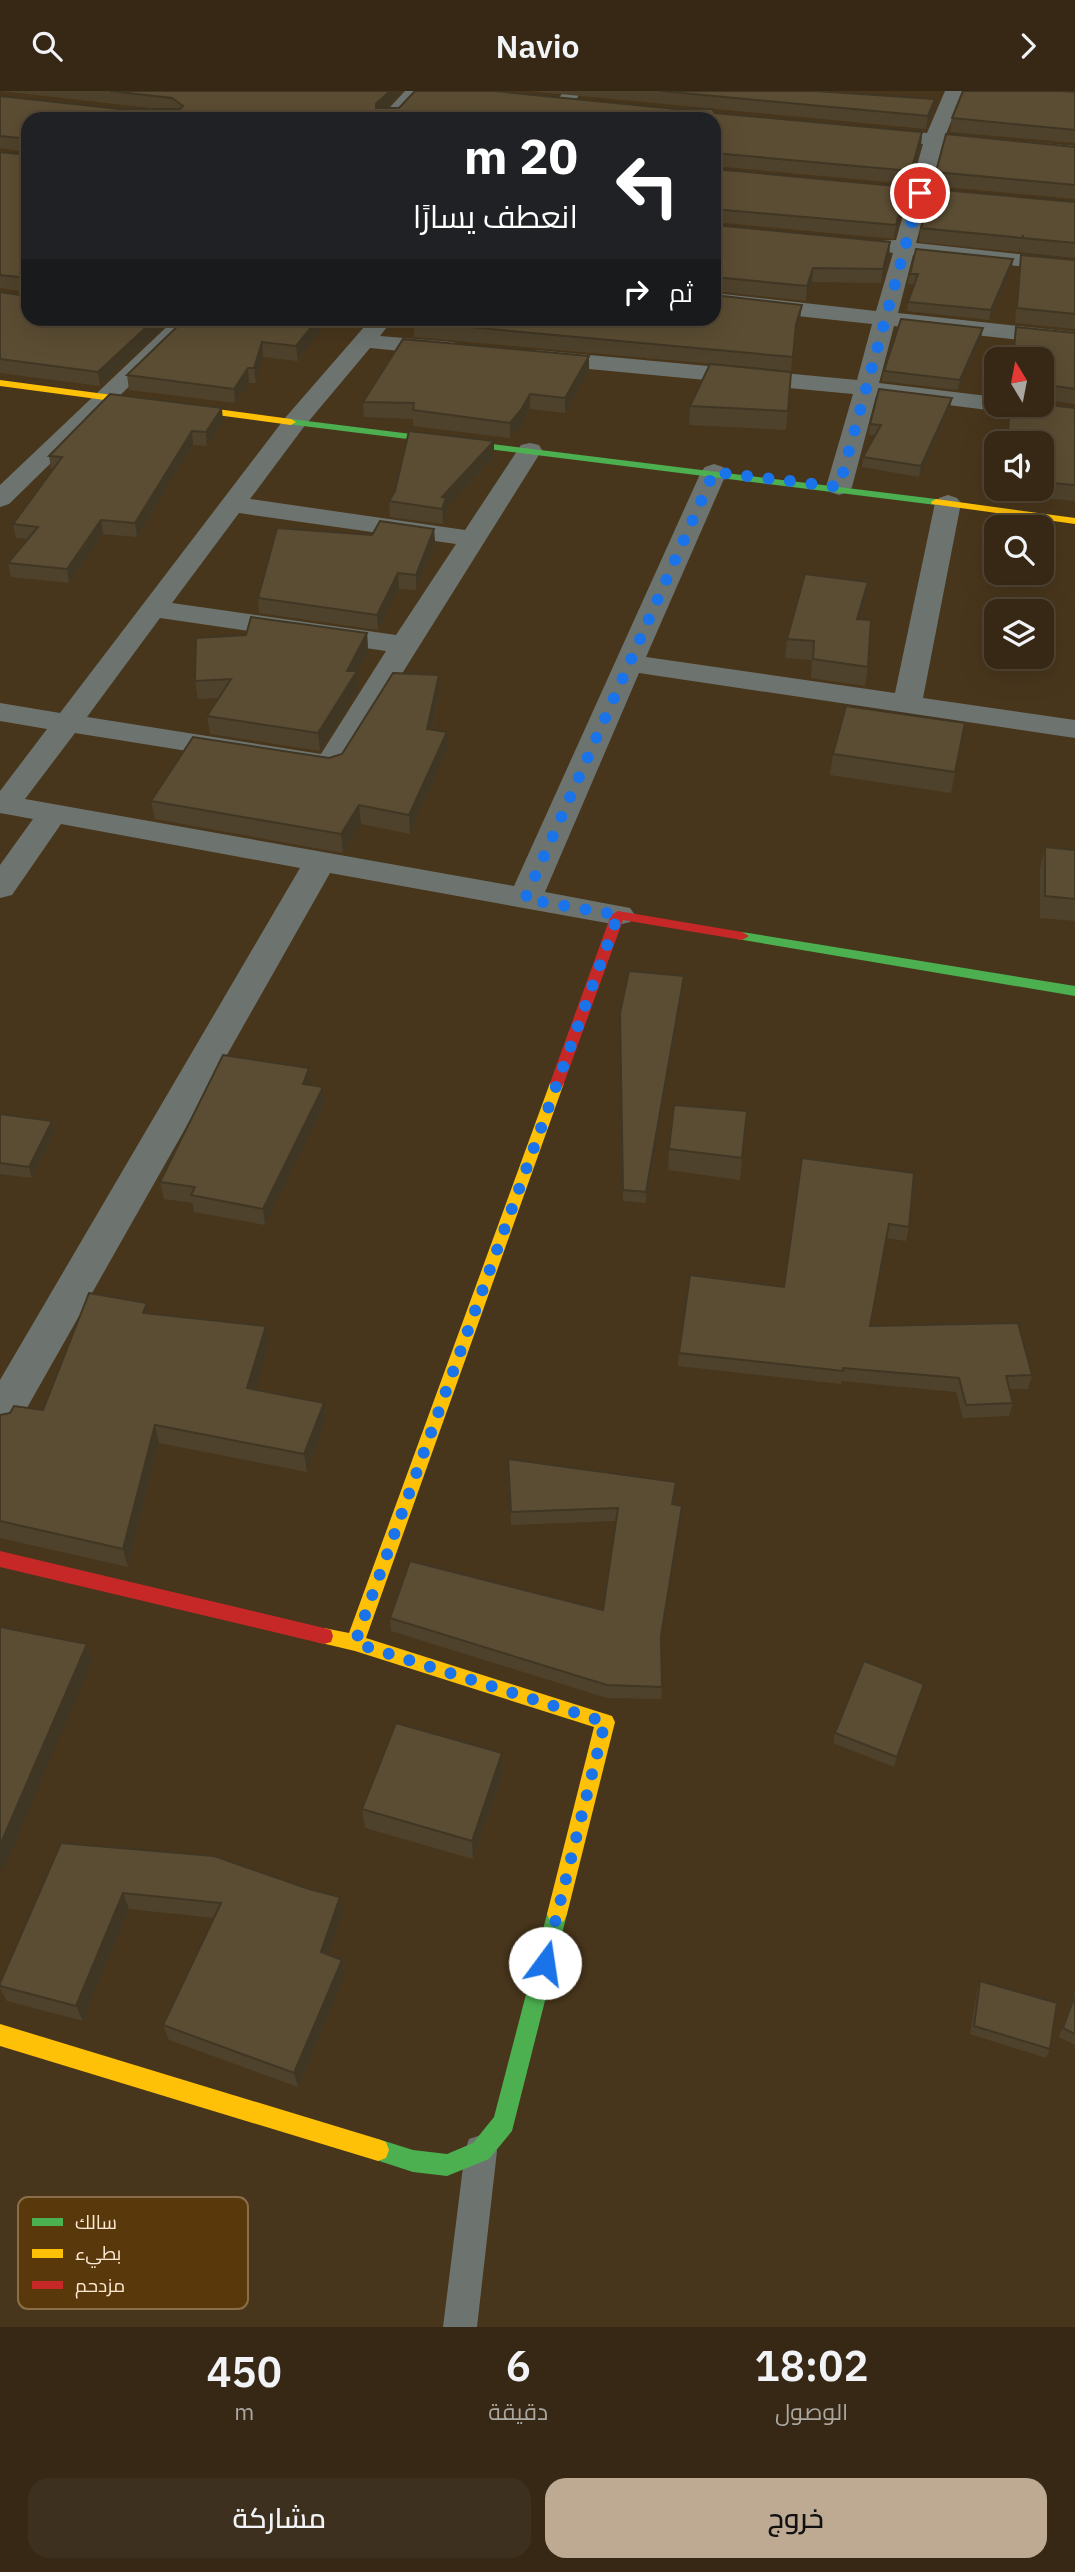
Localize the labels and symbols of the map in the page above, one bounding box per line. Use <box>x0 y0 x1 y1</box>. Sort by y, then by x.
pin <box>890 163 950 223</box>
north arrow <box>984 347 1054 417</box>
position arrow <box>508 1926 582 2000</box>
legend <box>18 2197 248 2309</box>
text: سالك <box>75 2210 117 2234</box>
text: بطيء <box>75 2241 121 2268</box>
text: مزدحم <box>75 2273 125 2299</box>

